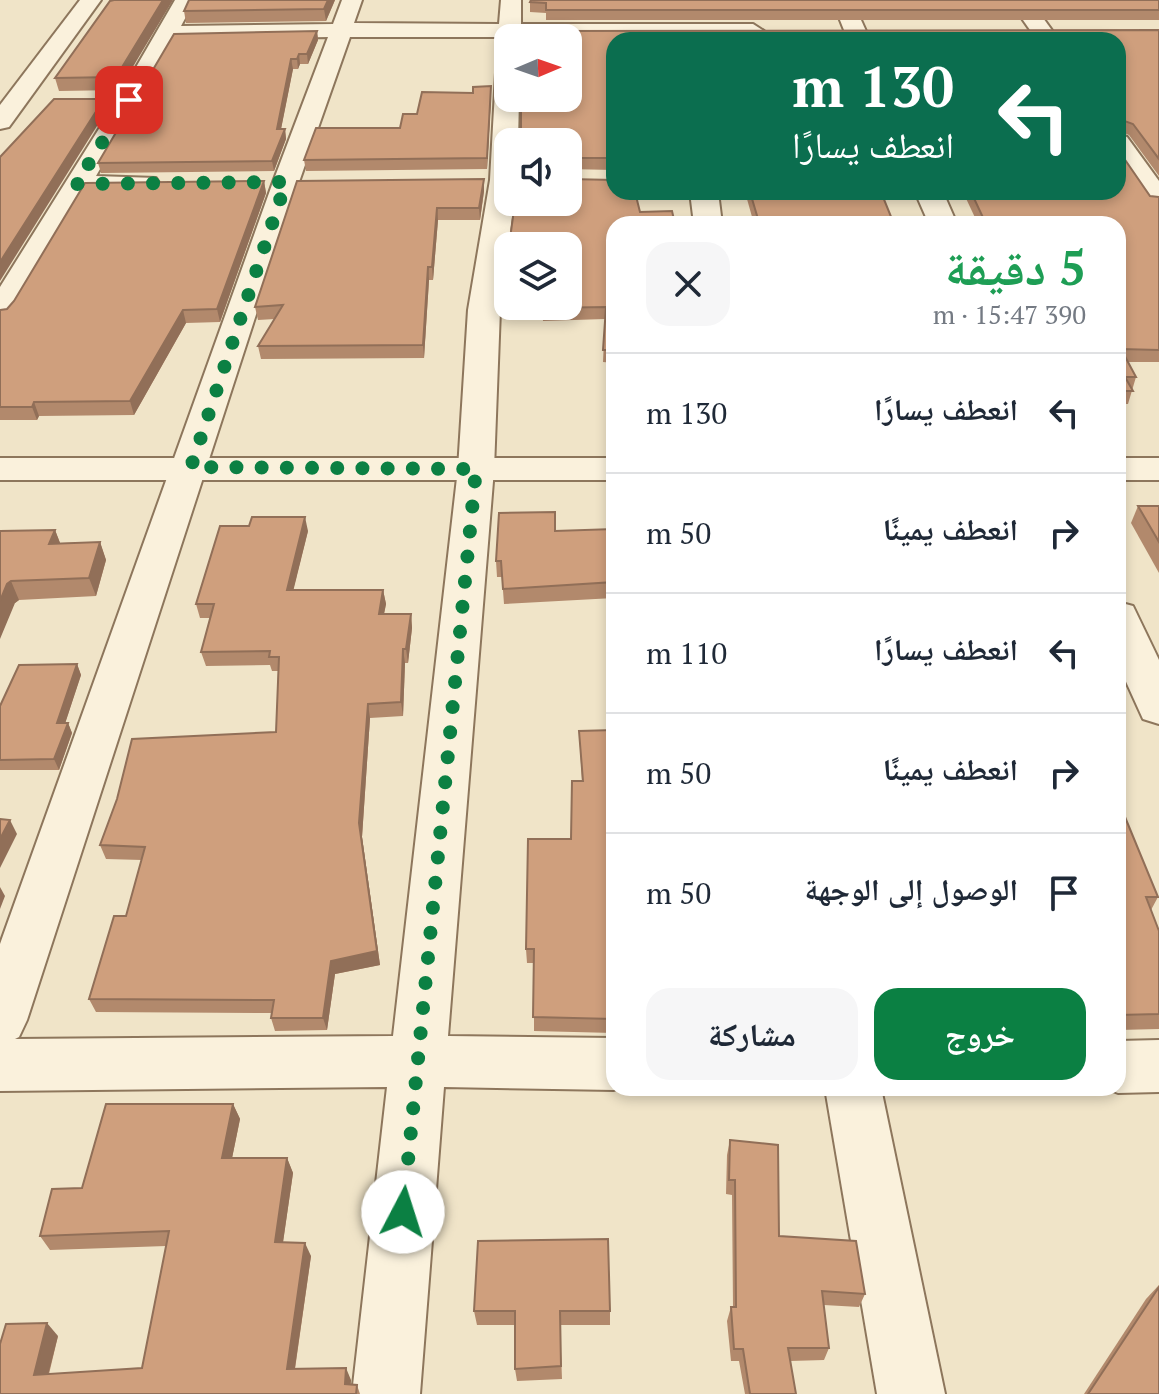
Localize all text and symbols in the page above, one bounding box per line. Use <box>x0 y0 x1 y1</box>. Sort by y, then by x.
north arrow <box>494 24 582 112</box>
map controls <box>494 24 582 320</box>
text: 130 m <box>792 49 954 123</box>
icon: left <box>982 64 1086 168</box>
pin <box>95 66 163 134</box>
icon: arrive <box>107 78 151 122</box>
text: انعطف يسارًا <box>792 121 954 168</box>
button: sound <box>494 128 582 216</box>
button: layers <box>494 232 582 320</box>
text: 5 دقيقة <box>945 235 1086 299</box>
button: close <box>646 242 730 326</box>
text: 390 m · 15:47 <box>933 297 1086 331</box>
text: انعطف يسارًا <box>874 389 1018 429</box>
icon: left <box>1042 391 1086 435</box>
text: 130 m <box>646 393 727 433</box>
text: انعطف يمينًا <box>883 509 1018 549</box>
icon: right <box>1042 511 1086 555</box>
text: 50 m <box>646 513 711 553</box>
text: انعطف يسارًا <box>874 629 1018 669</box>
icon: left <box>1042 631 1086 675</box>
text: 110 m <box>646 633 727 673</box>
text: انعطف يمينًا <box>883 749 1018 789</box>
icon: right <box>1042 751 1086 795</box>
text: 50 m <box>646 753 711 793</box>
text: الوصول إلى الوجهة <box>805 869 1018 909</box>
icon: arrive <box>1042 871 1086 915</box>
text: 50 m <box>646 873 711 913</box>
button: مشاركة <box>646 988 858 1080</box>
button: خروج <box>874 988 1086 1080</box>
position arrow <box>361 1170 445 1254</box>

